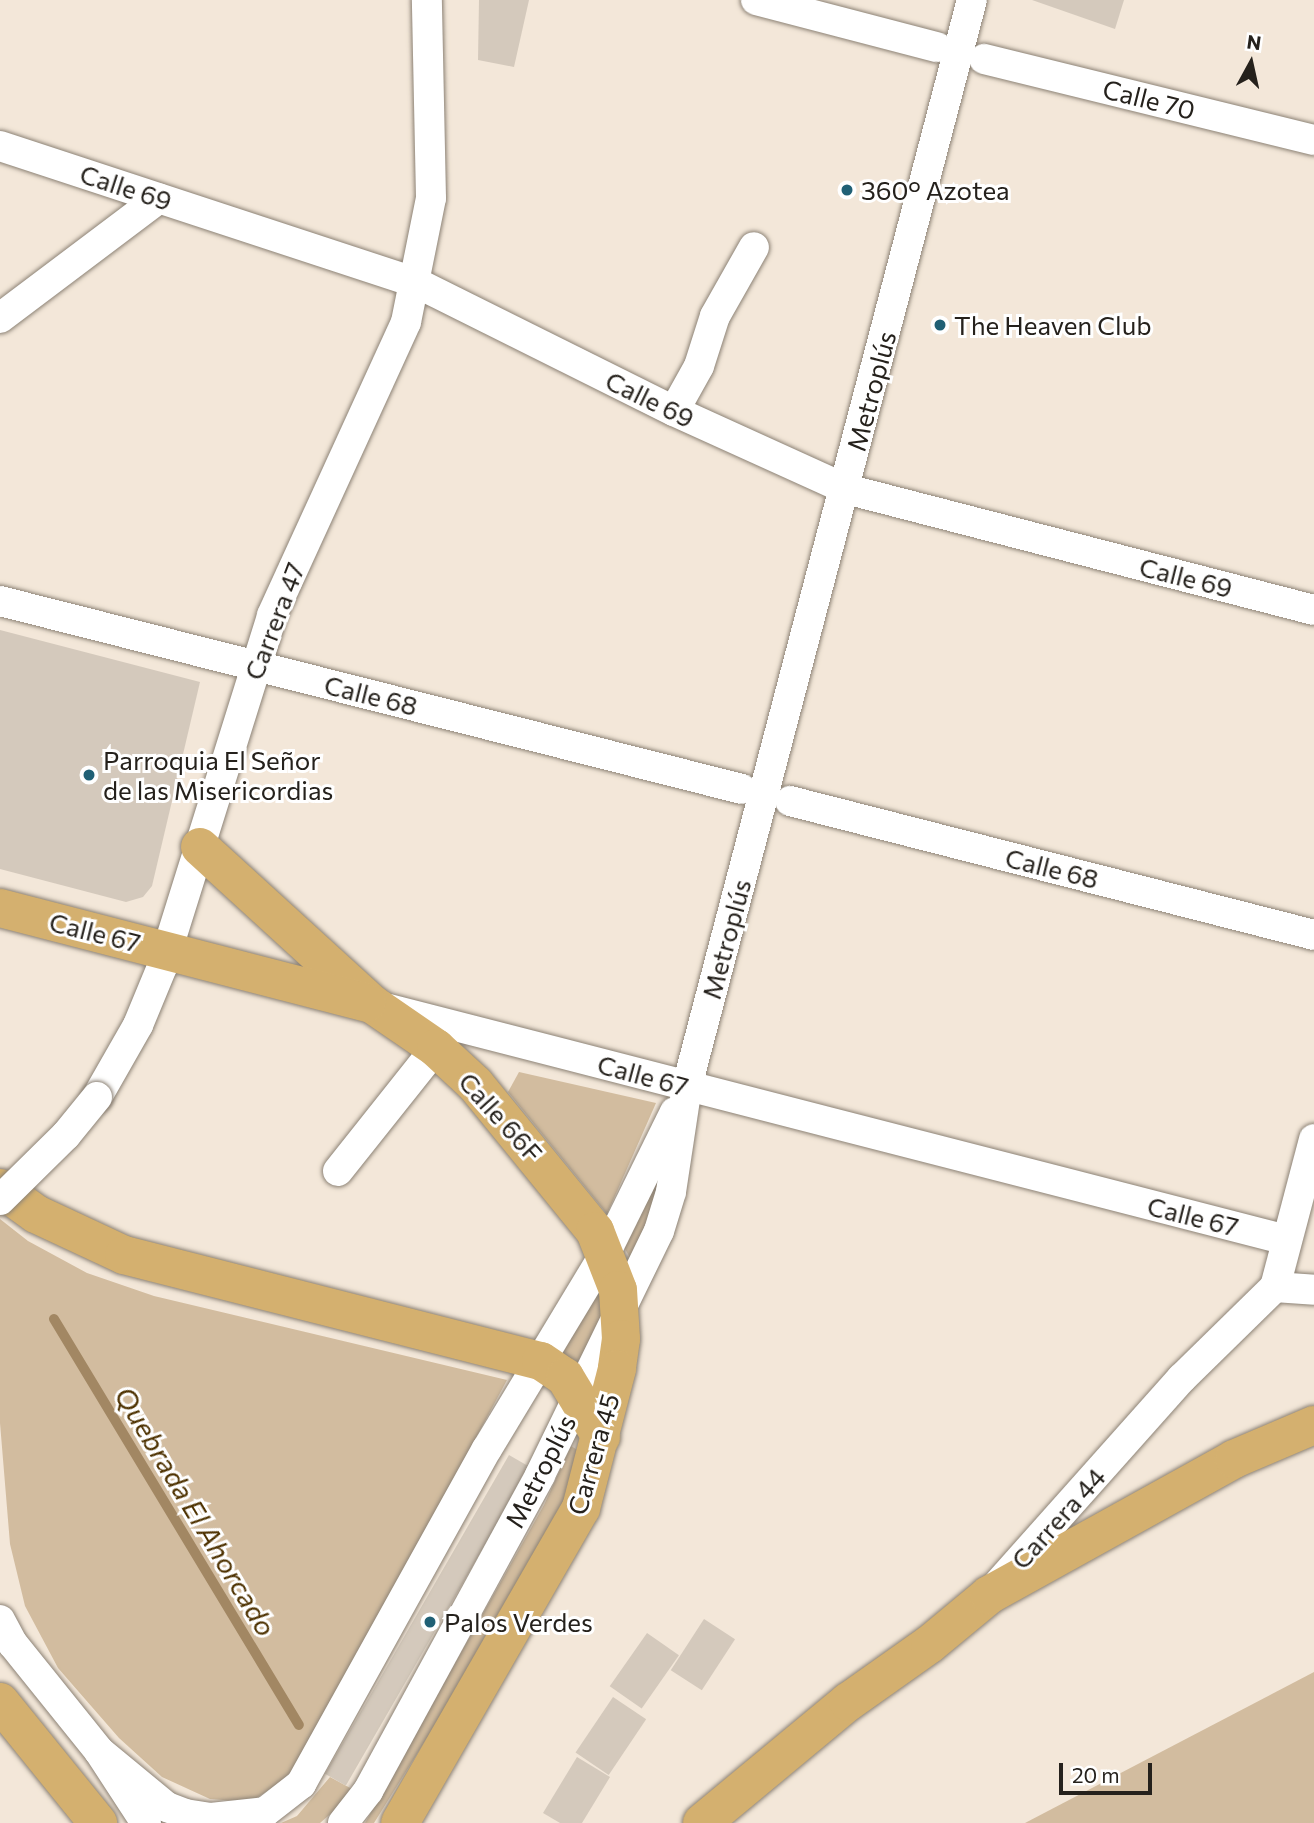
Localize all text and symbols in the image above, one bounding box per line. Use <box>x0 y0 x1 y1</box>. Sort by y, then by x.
north arrow <box>1216 28 1286 98</box>
text: N <box>1245 29 1263 54</box>
street label: Calle 70 <box>1100 73 1198 125</box>
street label: Calle 69 <box>76 158 176 216</box>
place label: 360° Azotea <box>861 174 1010 206</box>
marker: 360° Azotea <box>839 182 855 198</box>
place label: The Heaven Club <box>954 309 1152 341</box>
marker: The Heaven Club <box>932 317 948 333</box>
street label: Metroplús <box>840 328 902 454</box>
street label: Calle 69 <box>601 364 699 434</box>
street label: Calle 69 <box>1136 550 1236 604</box>
street label: Carrera 47 <box>237 558 311 684</box>
street label: Calle 68 <box>321 668 421 722</box>
place label: Parroquia El Señor de las Misericordias <box>103 744 333 806</box>
marker: Parroquia El Señor de las Misericordias <box>81 767 97 783</box>
street label: Calle 68 <box>1002 841 1102 895</box>
street label: Metroplús <box>695 876 757 1002</box>
street label: Calle 67 <box>46 906 144 958</box>
street label: Calle 67 <box>594 1048 692 1102</box>
street label: Calle 66F <box>453 1066 549 1168</box>
street label: Calle 67 <box>1144 1190 1242 1242</box>
water label: Quebrada El Ahorcado <box>108 1380 284 1642</box>
street label: Carrera 45 <box>561 1390 625 1518</box>
street label: Metroplús <box>498 1409 582 1533</box>
street label: Carrera 44 <box>1004 1461 1112 1575</box>
place label: Palos Verdes <box>444 1606 593 1638</box>
marker: Palos Verdes <box>422 1614 438 1630</box>
scale bar <box>1062 1750 1155 1794</box>
text: 20 m <box>1072 1762 1120 1787</box>

